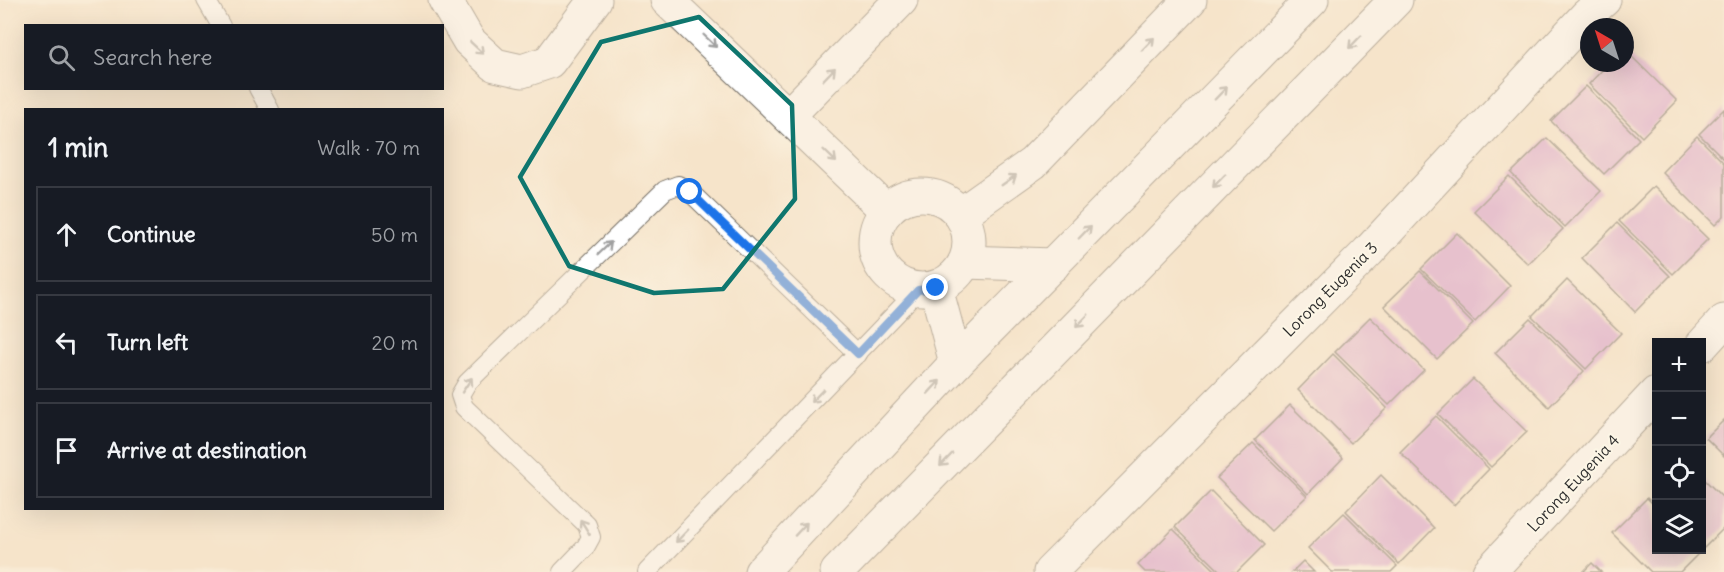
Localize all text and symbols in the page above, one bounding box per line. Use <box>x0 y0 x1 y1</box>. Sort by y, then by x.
north arrow <box>1580 18 1634 72</box>
search box <box>24 24 444 90</box>
one-way arrow <box>702 33 717 48</box>
one-way arrow <box>1348 34 1362 49</box>
one-way arrow <box>1141 37 1155 52</box>
icon: search <box>45 41 78 74</box>
one-way arrow <box>469 41 484 55</box>
text: Search here <box>93 43 212 71</box>
one-way arrow <box>821 66 836 81</box>
one-way arrow <box>1214 85 1228 100</box>
text: 1 min <box>48 131 108 164</box>
text: Walk · 70 m <box>317 135 420 160</box>
one-way arrow <box>822 149 837 163</box>
one-way arrow <box>1000 174 1016 186</box>
one-way arrow <box>1211 174 1226 189</box>
route start <box>676 178 702 204</box>
icon: ahead <box>50 218 83 251</box>
text: Continue <box>107 220 196 248</box>
text: 50 m <box>371 222 418 247</box>
one-way arrow <box>1077 225 1092 240</box>
street label: Lorong Eugenia 3 <box>1278 237 1382 341</box>
one-way arrow <box>597 242 612 256</box>
route end <box>922 274 948 300</box>
one-way arrow <box>1075 313 1090 328</box>
icon: left <box>50 326 83 359</box>
text: Turn left <box>107 328 188 356</box>
text: 20 m <box>372 330 418 355</box>
map controls <box>1652 338 1706 554</box>
button: + <box>1652 338 1706 392</box>
one-way arrow <box>461 378 473 394</box>
one-way arrow <box>927 379 941 394</box>
one-way arrow <box>810 389 824 404</box>
button: − <box>1652 392 1706 446</box>
street label: Lorong Eugenia 4 <box>1523 430 1623 536</box>
icon: arrive <box>50 434 83 467</box>
text: Arrive at destination <box>107 436 307 464</box>
button: locate <box>1652 446 1706 500</box>
one-way arrow <box>939 453 954 468</box>
button: layers <box>1652 500 1706 554</box>
one-way arrow <box>579 518 591 535</box>
one-way arrow <box>794 522 808 537</box>
one-way arrow <box>674 529 689 544</box>

